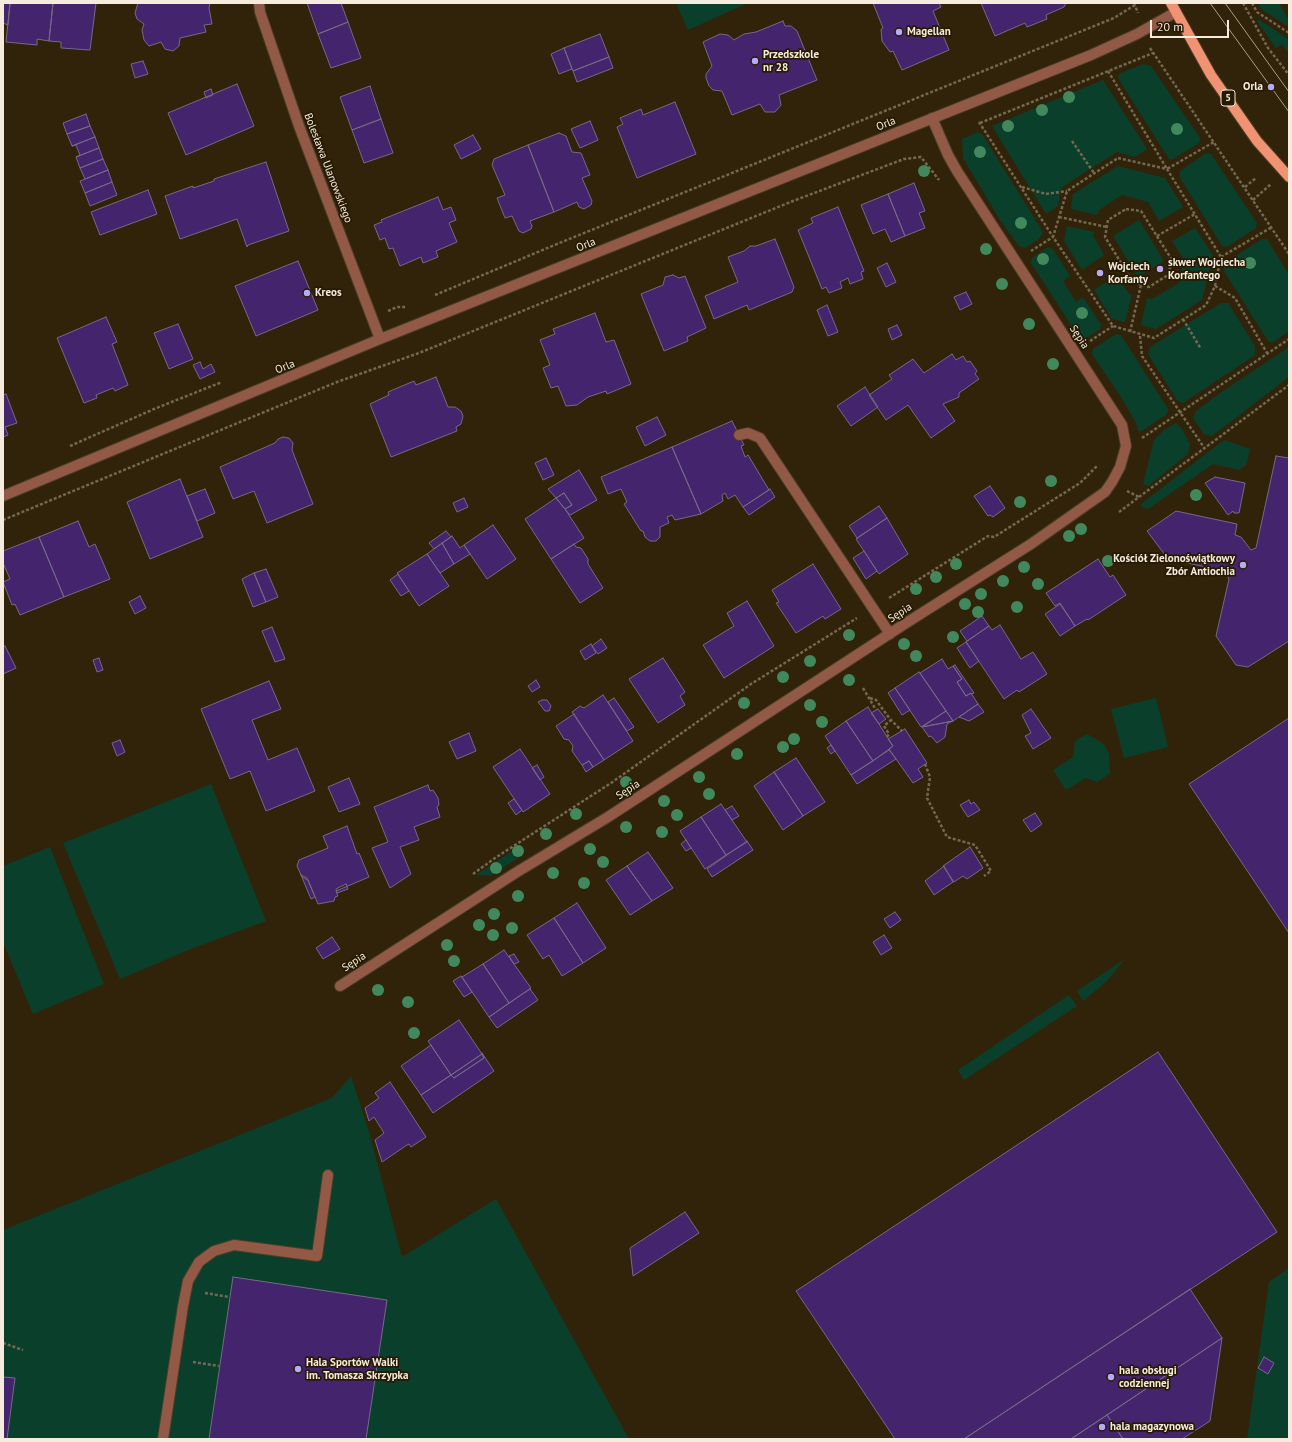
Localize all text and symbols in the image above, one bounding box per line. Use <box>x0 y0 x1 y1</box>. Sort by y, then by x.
scale bar <box>1152 12 1231 38</box>
text: 20 m <box>1157 19 1183 34</box>
place label: Magellan <box>907 25 951 39</box>
marker: Magellan <box>894 27 904 37</box>
place label: Przedszkole nr 28 <box>763 48 819 74</box>
marker: Przedszkole nr 28 <box>750 56 760 66</box>
place label: Orla <box>1243 80 1263 94</box>
marker: Orla <box>1266 82 1276 92</box>
road number: 5 <box>1221 90 1235 106</box>
street label: Bolesława Ulanowskiego <box>301 111 355 225</box>
street label: Orla <box>874 114 898 134</box>
street label: Orla <box>574 235 598 255</box>
place label: skwer Wojciecha Korfantego <box>1168 256 1245 282</box>
place label: Wojciech Korfanty <box>1108 260 1150 286</box>
marker: skwer Wojciecha Korfantego <box>1155 264 1165 274</box>
marker: Wojciech Korfanty <box>1095 268 1105 278</box>
place label: Kreos <box>315 286 342 300</box>
marker: Kreos <box>302 288 312 298</box>
street label: Sępia <box>1066 323 1092 351</box>
street label: Orla <box>273 357 297 377</box>
place label: Kościół Zielonoświątkowy Zbór Antiochia <box>1113 552 1235 578</box>
marker: Kościół Zielonoświątkowy Zbór Antiochia <box>1238 560 1248 570</box>
street label: Sępia <box>886 600 914 626</box>
street label: Sępia <box>614 777 642 803</box>
street label: Sępia <box>340 949 368 975</box>
place label: Hala Sportów Walki im. Tomasza Skrzypka <box>306 1356 408 1382</box>
marker: Hala Sportów Walki im. Tomasza Skrzypka <box>293 1364 303 1374</box>
place label: hala obsługi codziennej <box>1119 1364 1177 1390</box>
marker: hala obsługi codziennej <box>1106 1372 1116 1382</box>
place label: hala magazynowa <box>1110 1420 1194 1434</box>
marker: hala magazynowa <box>1097 1422 1107 1432</box>

